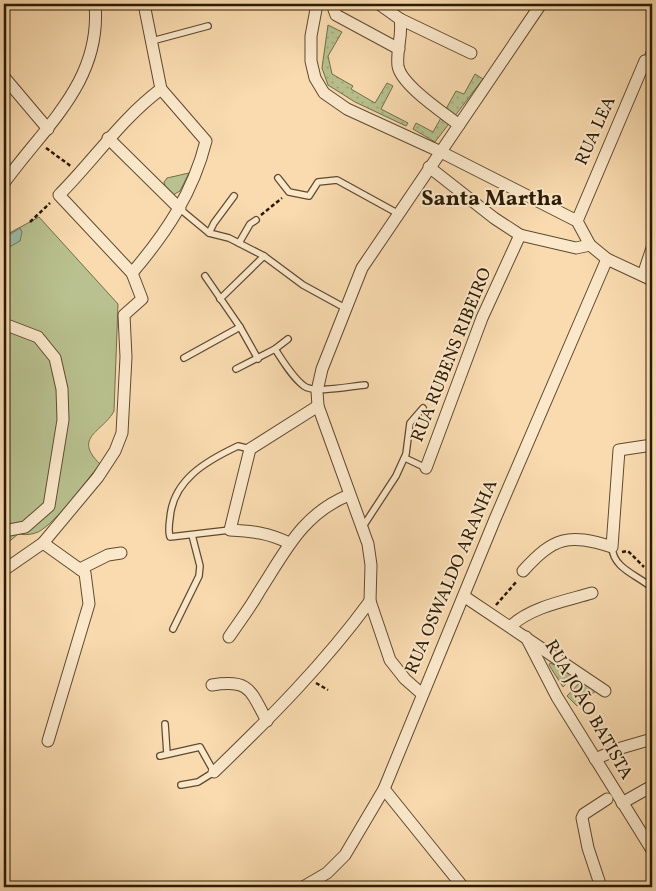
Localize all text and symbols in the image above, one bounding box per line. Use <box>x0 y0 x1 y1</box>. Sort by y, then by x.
street label: RUA LEA <box>570 92 622 170</box>
district label: Santa Martha <box>421 184 563 215</box>
street label: RUA RUBENS RIBEIRO <box>406 264 498 446</box>
street label: RUA OSWALDO ARANHA <box>400 476 504 678</box>
street label: RUA JOÃO BATISTA <box>538 636 638 785</box>

